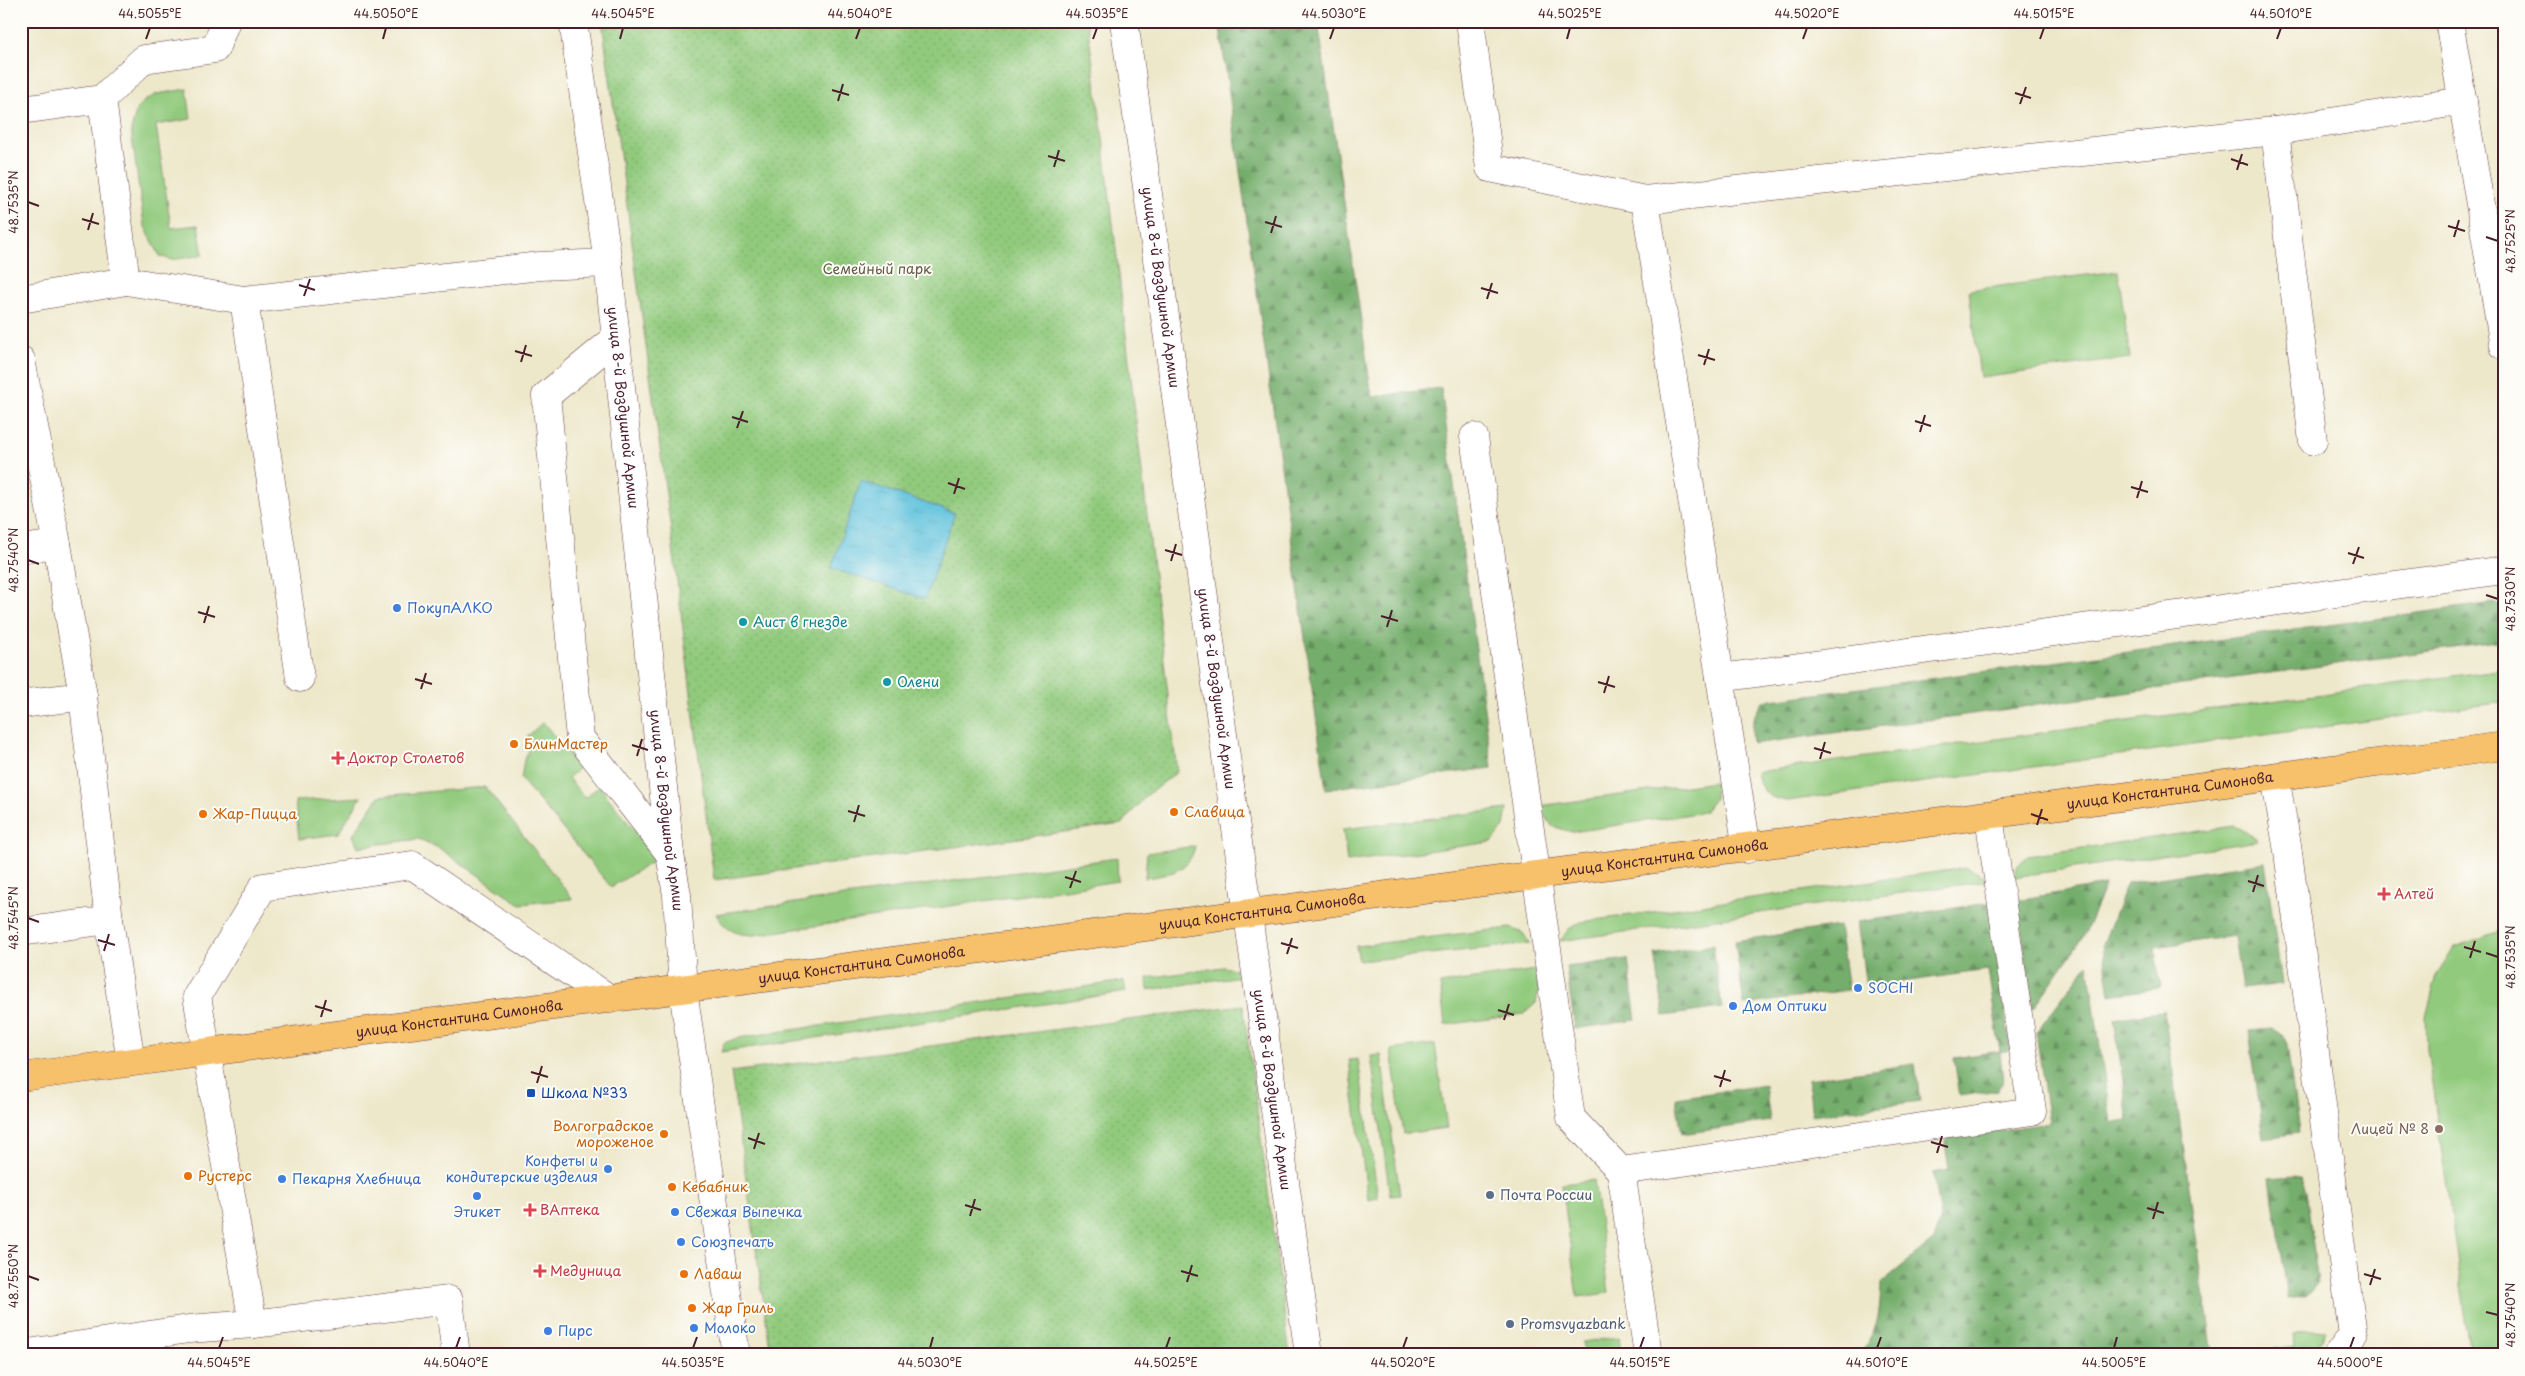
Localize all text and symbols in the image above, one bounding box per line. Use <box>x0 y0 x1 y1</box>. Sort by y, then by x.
text: 44.5055°E <box>118 4 182 22</box>
text: 44.5050°E <box>354 4 418 22</box>
text: 44.5045°E <box>591 4 655 22</box>
text: 44.5040°E <box>827 4 893 22</box>
text: 44.5035°E <box>1065 4 1129 22</box>
text: 44.5030°E <box>1302 4 1366 22</box>
text: 44.5025°E <box>1538 4 1602 22</box>
text: 44.5020°E <box>1774 4 1840 22</box>
text: 44.5015°E <box>2013 4 2075 22</box>
text: 44.5010°E <box>2250 4 2312 22</box>
text: 48.7535°N <box>4 170 22 234</box>
street label: улица 8-й Воздушной Армии <box>1137 185 1186 389</box>
text: 48.7525°N <box>2501 209 2519 273</box>
park label: Семейный парк <box>823 258 932 279</box>
street label: улица 8-й Воздушной Армии <box>603 306 645 510</box>
text: 48.7540°N <box>4 528 22 592</box>
text: 48.7530°N <box>2501 567 2519 631</box>
street label: улица 8-й Воздушной Армии <box>1193 587 1241 791</box>
place label: ПокупАЛКО <box>407 597 493 618</box>
marker: ПокупАЛКО <box>391 602 403 614</box>
place label: Аист в гнезде <box>753 611 848 632</box>
marker: Аист в гнезде <box>737 616 749 628</box>
place label: Олени <box>897 671 939 692</box>
marker: Олени <box>881 676 893 688</box>
street label: улица 8-й Воздушной Армии <box>645 708 689 912</box>
place label: БлинМастер <box>524 733 608 754</box>
marker: БлинМастер <box>508 738 520 750</box>
place label: Доктор Столетов <box>347 747 464 768</box>
marker: Доктор Столетов <box>332 752 344 764</box>
street label: улица Константина Симонова <box>2065 766 2275 814</box>
place label: Славица <box>1184 801 1245 822</box>
place label: Жар-Пицца <box>212 803 297 824</box>
marker: Славица <box>1168 806 1180 818</box>
marker: Жар-Пицца <box>197 808 209 820</box>
street label: улица Константина Симонова <box>1560 833 1769 882</box>
place label: Алтей <box>2394 883 2434 904</box>
text: 48.7545°N <box>4 886 22 950</box>
street label: улица Константина Симонова <box>1157 887 1367 935</box>
marker: Алтей <box>2378 888 2390 900</box>
text: 48.7535°N <box>2501 925 2519 989</box>
street label: улица Константина Симонова <box>757 940 966 989</box>
place label: SOCHI <box>1868 977 1914 998</box>
marker: SOCHI <box>1852 982 1864 994</box>
street label: улица 8-й Воздушной Армии <box>1248 988 1297 1192</box>
street label: улица Константина Симонова <box>354 994 564 1042</box>
place label: Дом Оптики <box>1742 995 1827 1016</box>
marker: Дом Оптики <box>1727 1000 1739 1012</box>
place label: Школа №33 <box>541 1082 628 1103</box>
marker: Школа №33 <box>525 1087 537 1099</box>
place label: Волгоградское мороженое <box>552 1115 654 1152</box>
place label: Лицей № 8 <box>2351 1118 2429 1139</box>
marker: Лицей № 8 <box>2433 1123 2445 1135</box>
marker: Волгоградское мороженое <box>658 1128 670 1140</box>
place label: Конфеты и кондитерские изделия <box>446 1150 598 1187</box>
marker: Конфеты и кондитерские изделия <box>602 1163 614 1175</box>
place label: Рустерс <box>198 1165 252 1186</box>
place label: Пекарня Хлебница <box>292 1168 421 1189</box>
marker: Рустерс <box>182 1170 194 1182</box>
marker: Пекарня Хлебница <box>276 1173 288 1185</box>
place label: Кебабник <box>682 1176 749 1197</box>
marker: Кебабник <box>666 1181 678 1193</box>
place label: Почта России <box>1500 1184 1592 1205</box>
marker: Почта России <box>1484 1189 1496 1201</box>
marker: Этикет <box>471 1190 483 1202</box>
place label: BАптека <box>540 1199 600 1220</box>
place label: Этикет <box>453 1201 501 1222</box>
place label: Свежая Выпечка <box>685 1201 803 1222</box>
marker: BАптека <box>524 1204 536 1216</box>
marker: Свежая Выпечка <box>669 1206 681 1218</box>
place label: Союзпечать <box>691 1231 774 1252</box>
marker: Союзпечать <box>675 1236 687 1248</box>
text: 48.7550°N <box>4 1244 22 1308</box>
place label: Медуница <box>550 1260 622 1281</box>
place label: Лаваш <box>694 1263 742 1284</box>
marker: Медуница <box>534 1265 546 1277</box>
marker: Лаваш <box>678 1268 690 1280</box>
text: 48.7540°N <box>2501 1283 2519 1347</box>
place label: Жар Гриль <box>702 1297 774 1318</box>
marker: Жар Гриль <box>686 1302 698 1314</box>
place label: Promsvyazbank <box>1520 1313 1626 1334</box>
place label: Молоко <box>704 1317 756 1338</box>
marker: Promsvyazbank <box>1504 1318 1516 1330</box>
place label: Пирс <box>558 1320 592 1341</box>
marker: Молоко <box>688 1322 700 1334</box>
marker: Пирс <box>542 1325 554 1337</box>
text: 44.5045°E <box>187 1353 251 1371</box>
text: 44.5040°E <box>423 1353 489 1371</box>
text: 44.5035°E <box>661 1353 725 1371</box>
text: 44.5030°E <box>898 1353 962 1371</box>
text: 44.5025°E <box>1134 1353 1198 1371</box>
text: 44.5020°E <box>1370 1353 1436 1371</box>
text: 44.5015°E <box>1609 1353 1671 1371</box>
text: 44.5010°E <box>1846 1353 1908 1371</box>
text: 44.5005°E <box>2082 1353 2146 1371</box>
text: 44.5000°E <box>2317 1353 2383 1371</box>

